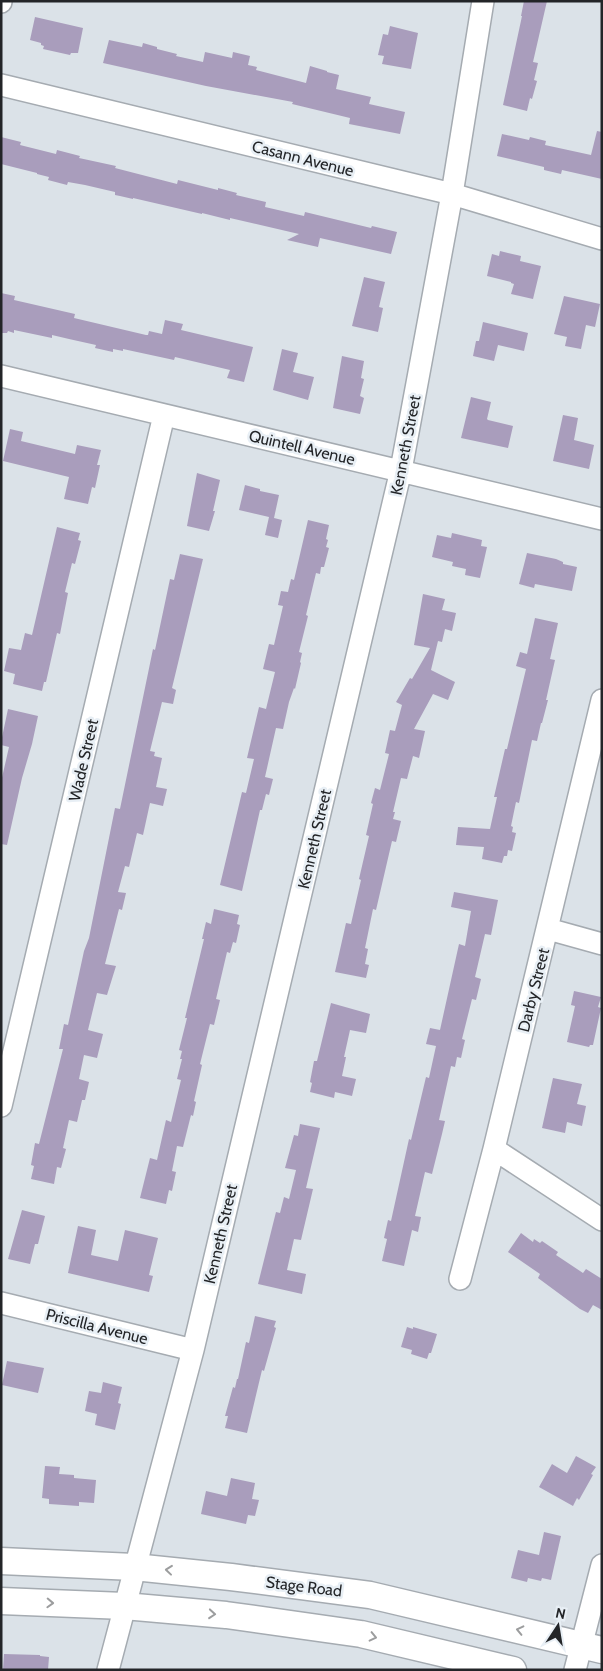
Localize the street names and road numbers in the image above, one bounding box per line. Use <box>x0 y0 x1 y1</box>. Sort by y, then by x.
street label: Casann Avenue <box>250 137 356 180</box>
street label: Kenneth Street <box>386 393 425 497</box>
street label: Quintell Avenue <box>247 426 357 469</box>
street label: Wade Street <box>65 716 102 803</box>
street label: Kenneth Street <box>294 787 335 891</box>
street label: Darby Street <box>514 946 553 1034</box>
street label: Kenneth Street <box>200 1182 241 1286</box>
street label: Priscilla Avenue <box>44 1305 150 1348</box>
street label: Stage Road <box>265 1572 343 1601</box>

